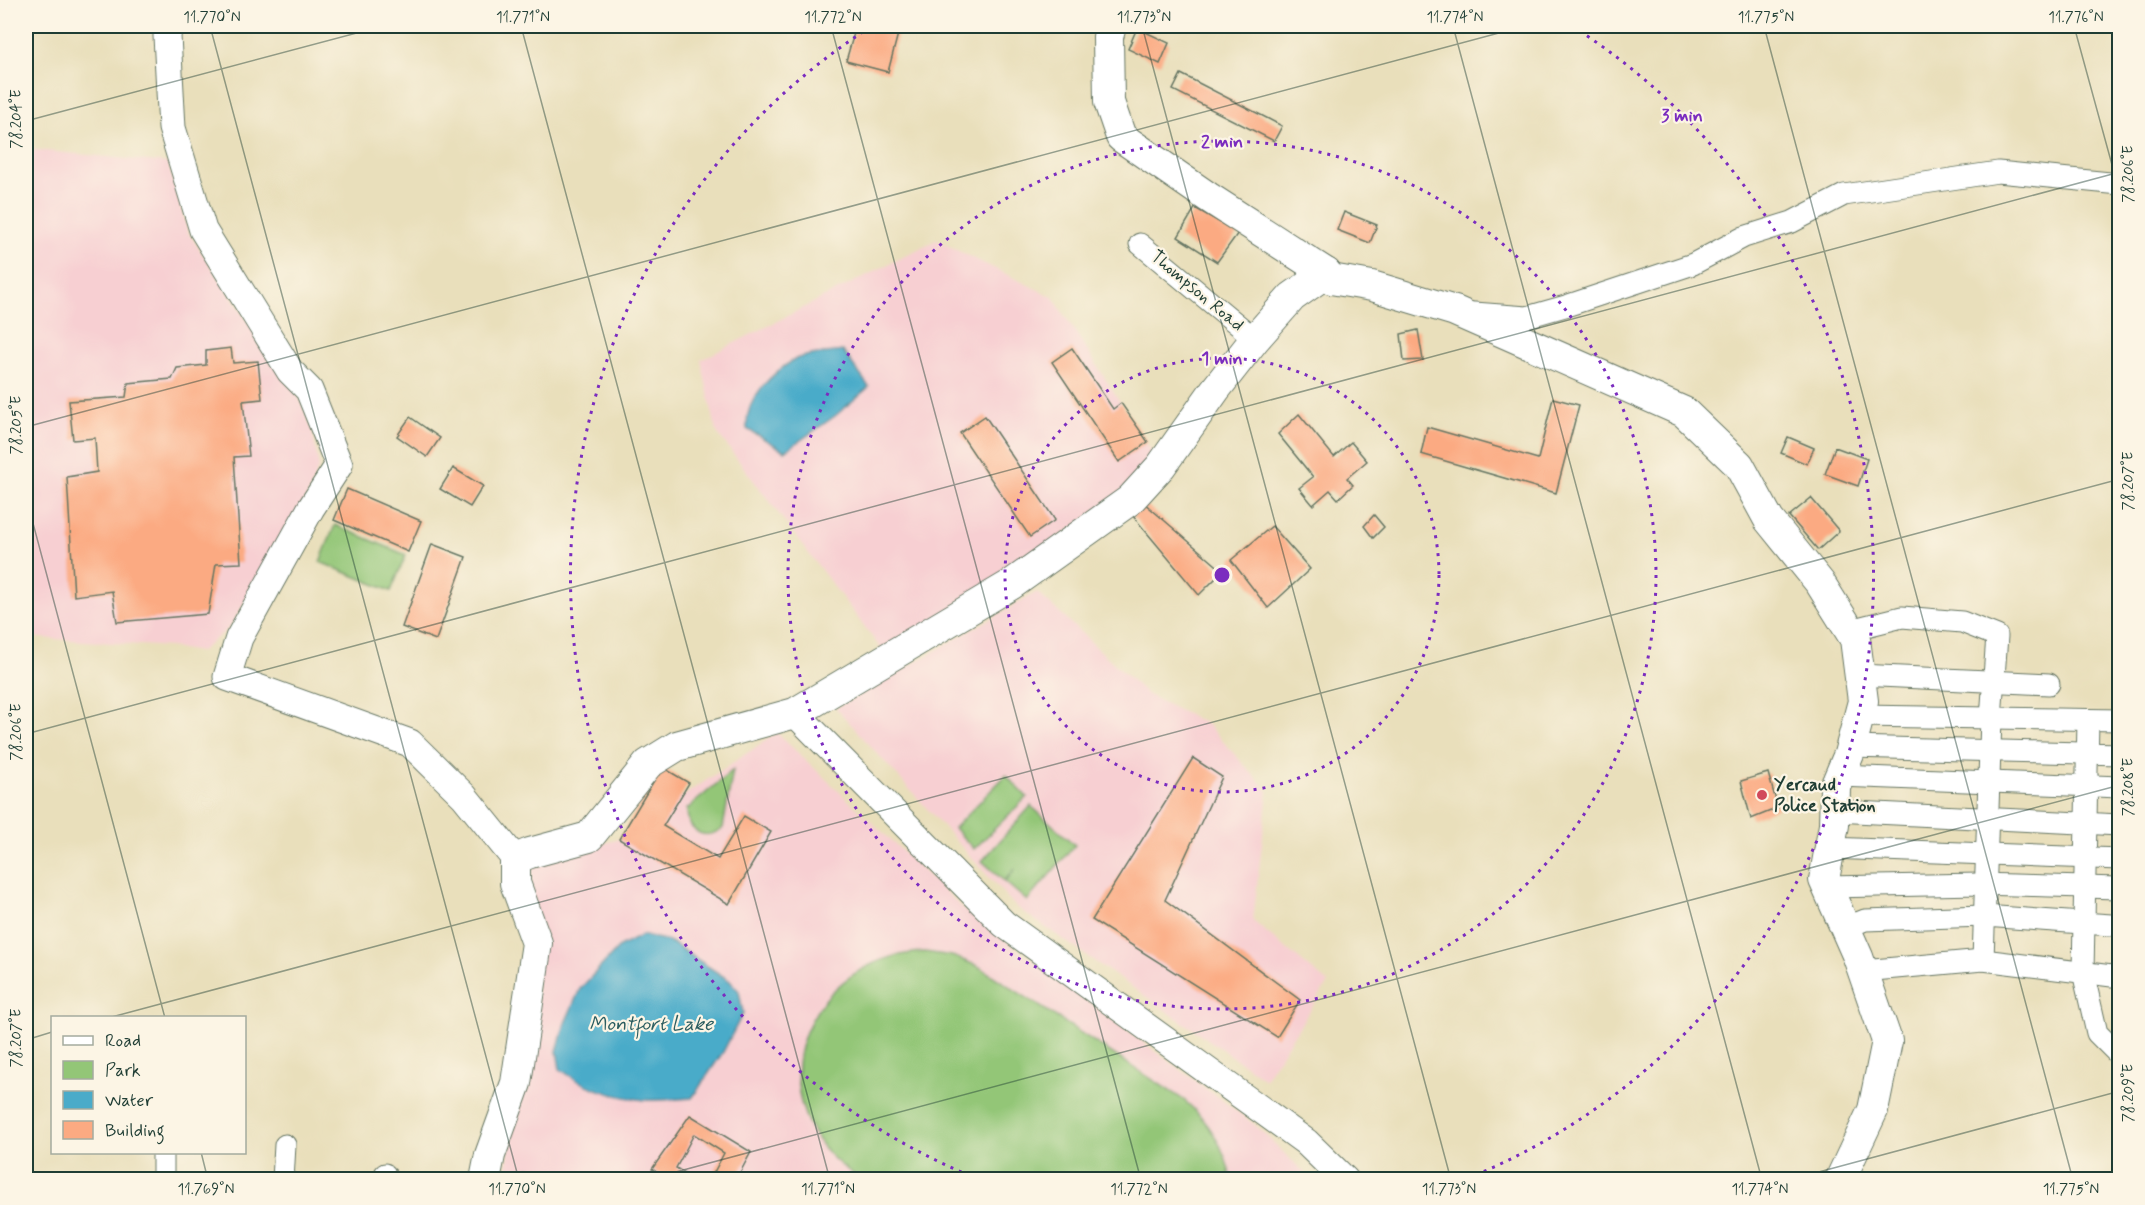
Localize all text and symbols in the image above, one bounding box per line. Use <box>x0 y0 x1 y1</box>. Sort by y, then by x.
text: 11.770°N <box>183 8 241 28</box>
text: 11.771°N <box>496 8 550 28</box>
text: 11.772°N <box>804 8 862 28</box>
text: 11.773°N <box>1117 8 1171 28</box>
text: 11.774°N <box>1426 8 1484 28</box>
text: 11.775°N <box>1738 8 1794 28</box>
text: 11.776°N <box>2048 8 2104 28</box>
text: 78.204°E <box>7 89 27 149</box>
text: 3 min <box>1661 104 1703 128</box>
text: 2 min <box>1201 130 1243 154</box>
text: 78.206°E <box>2119 145 2139 203</box>
street label: Thompson Road <box>1145 245 1249 337</box>
text: 1 min <box>1201 347 1243 371</box>
text: 78.205°E <box>7 395 27 454</box>
text: 78.207°E <box>2119 451 2139 510</box>
centre of rings <box>1212 565 1232 585</box>
text: 78.206°E <box>7 703 27 761</box>
text: 78.208°E <box>2119 757 2139 816</box>
place label: Yercaud Police Station <box>1774 773 1876 818</box>
marker: Yercaud Police Station <box>1755 788 1769 802</box>
text: 78.207°E <box>7 1008 27 1067</box>
water label: Montfort Lake <box>589 1011 714 1039</box>
legend <box>51 1016 246 1154</box>
text: Road <box>105 1029 141 1053</box>
text: Park <box>105 1059 141 1083</box>
text: 78.209°E <box>2119 1064 2139 1122</box>
text: Water <box>105 1089 154 1113</box>
text: Building <box>105 1119 165 1145</box>
text: 11.769°N <box>177 1180 235 1200</box>
text: 11.770°N <box>488 1180 546 1200</box>
text: 11.771°N <box>801 1180 855 1200</box>
text: 11.772°N <box>1110 1180 1168 1200</box>
text: 11.773°N <box>1422 1180 1476 1200</box>
text: 11.774°N <box>1731 1180 1789 1200</box>
text: 11.775°N <box>2043 1180 2099 1200</box>

